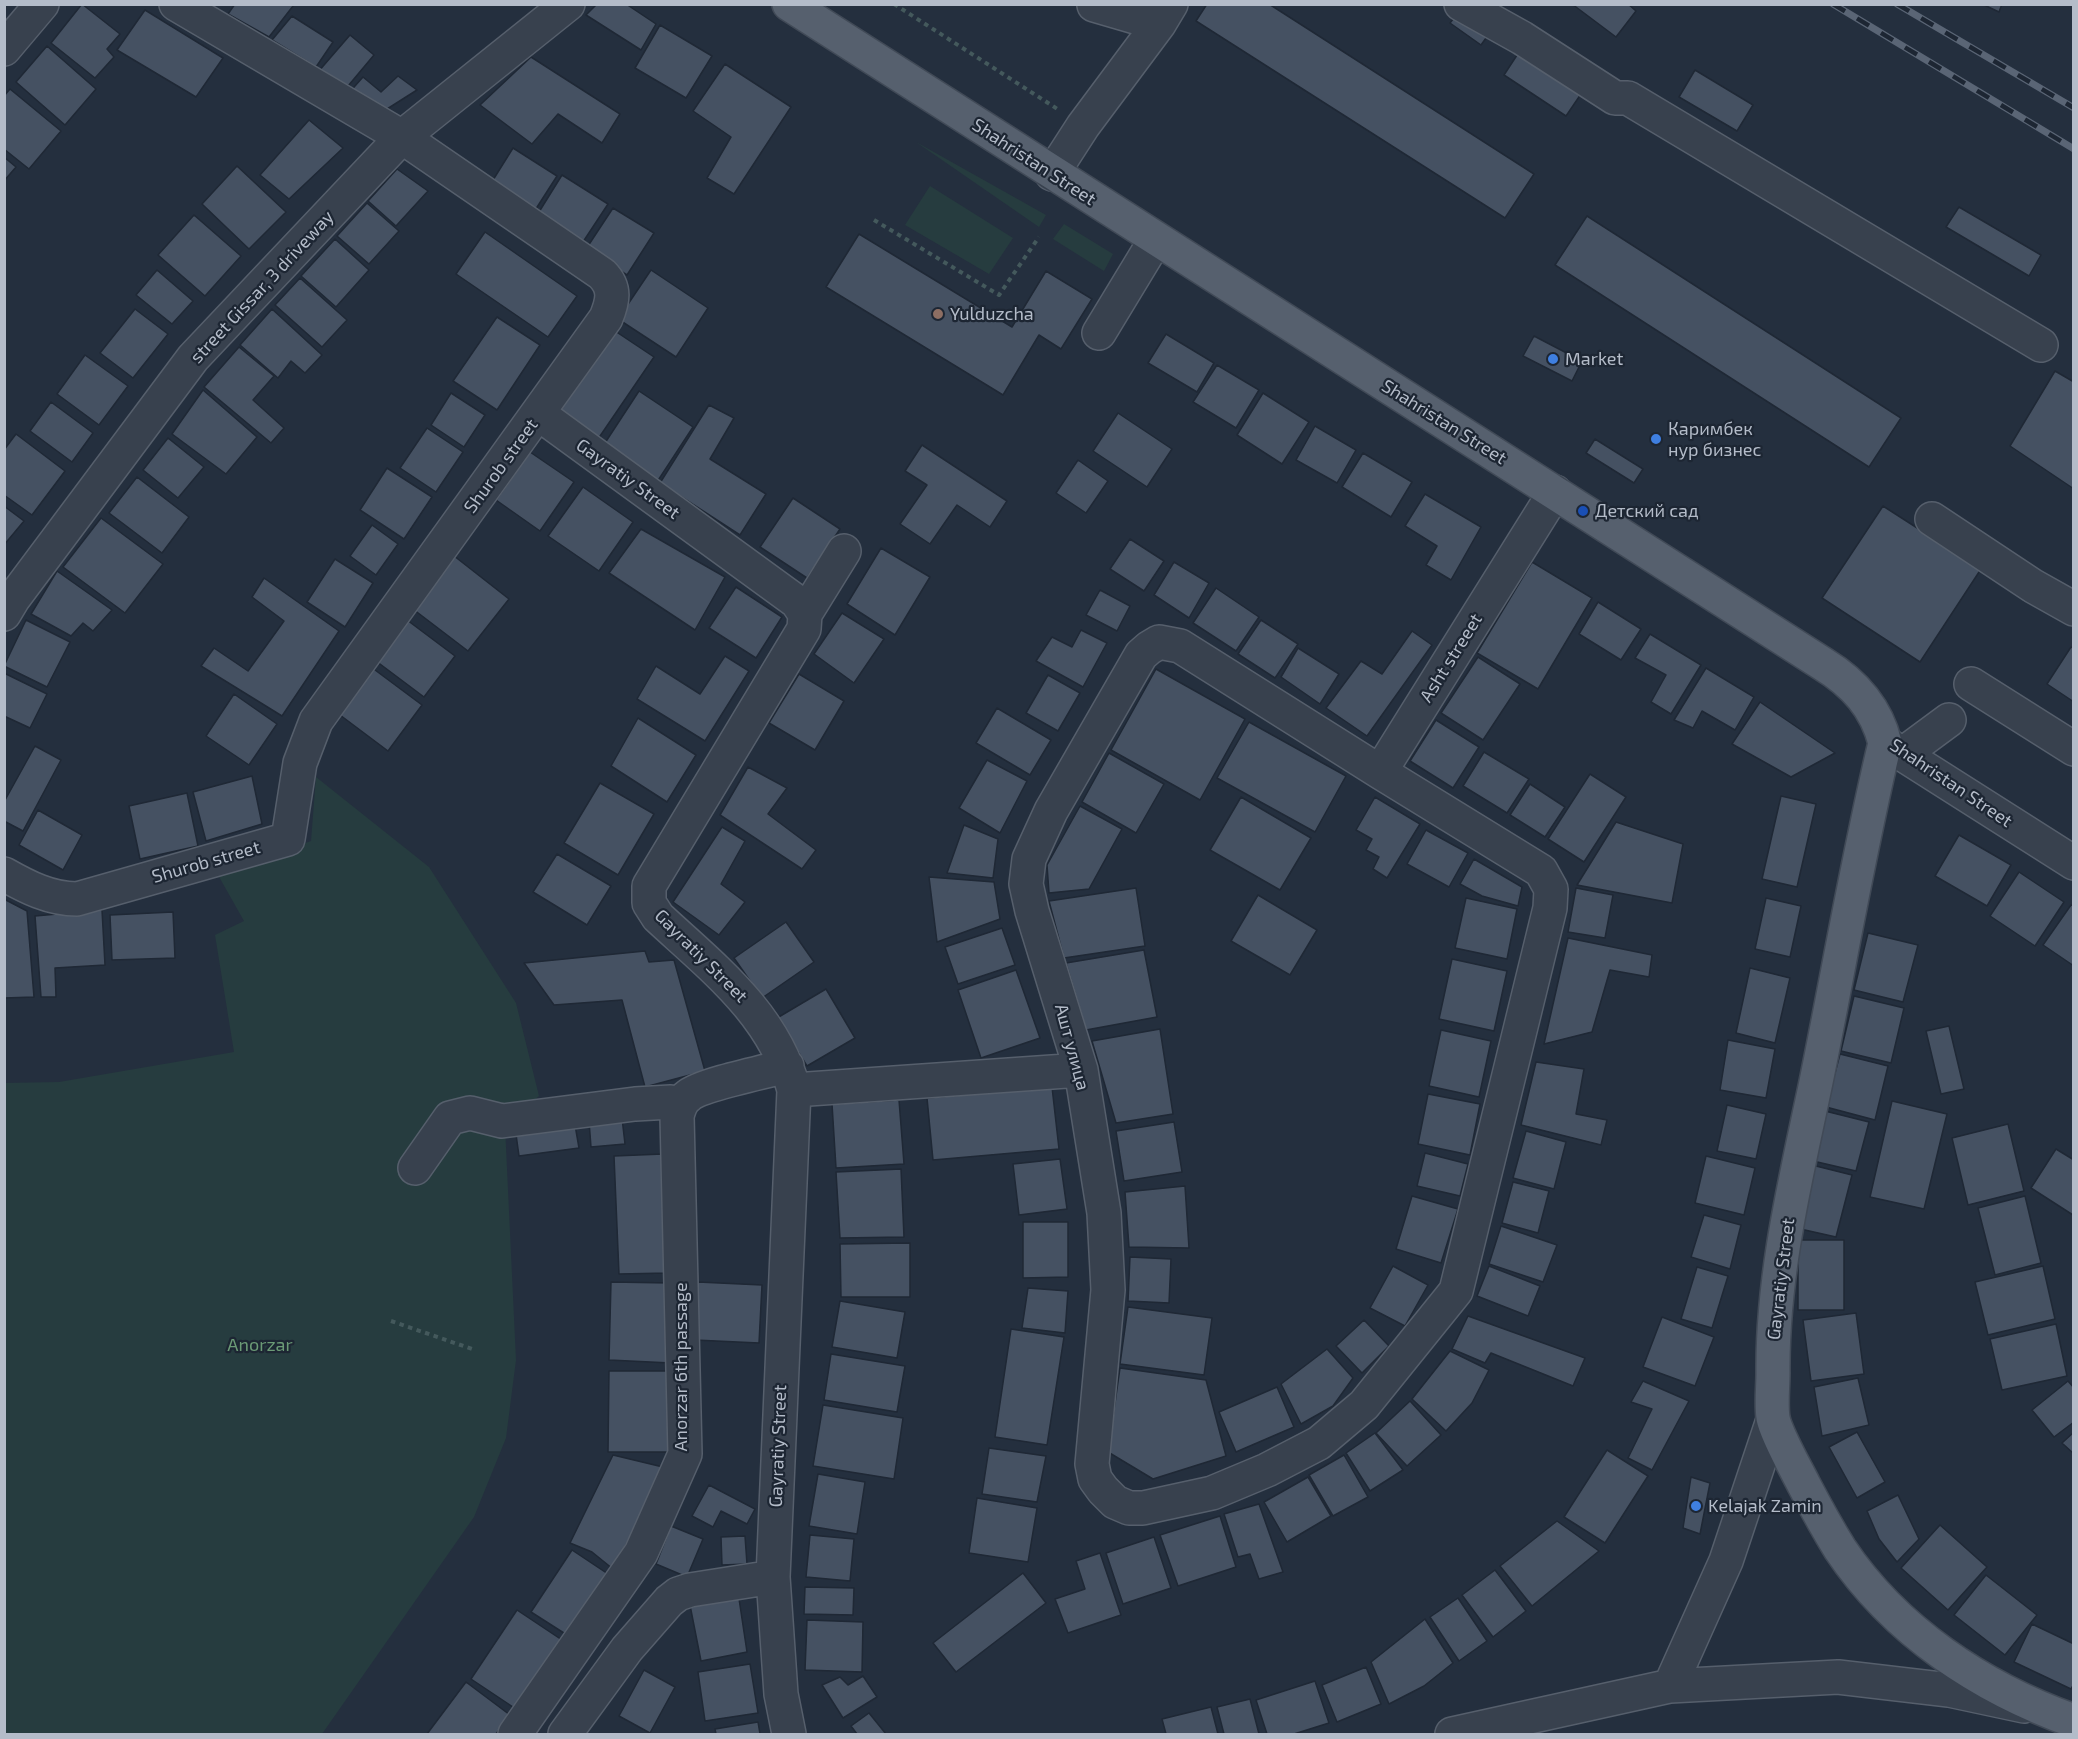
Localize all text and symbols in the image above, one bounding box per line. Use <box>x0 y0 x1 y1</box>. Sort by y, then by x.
street label: Shahristan Street <box>968 114 1100 210</box>
street label: street Gissar, 3 driveway <box>186 206 338 368</box>
place label: Yulduzcha <box>950 303 1034 325</box>
marker: Yulduzcha <box>931 307 945 321</box>
place label: Market <box>1565 348 1623 370</box>
marker: Market <box>1546 352 1560 366</box>
street label: Shahristan Street <box>1378 375 1510 469</box>
street label: Shurob street <box>460 415 542 517</box>
place label: Каримбек нур бизнес <box>1668 418 1761 460</box>
marker: Каримбек нур бизнес <box>1649 432 1663 446</box>
street label: Gayratiy Street <box>572 434 684 524</box>
place label: Детский сад <box>1595 500 1699 522</box>
marker: Детский сад <box>1576 504 1590 518</box>
street label: Asht streeet <box>1415 610 1487 706</box>
street label: Shahristan Street <box>1886 734 2016 832</box>
street label: Shurob street <box>149 836 263 888</box>
street label: Gayratiy Street <box>650 905 752 1007</box>
street label: Ашт улица <box>1050 1001 1094 1093</box>
street label: Gayratiy Street <box>1763 1217 1799 1341</box>
street label: Anorzar 6th passage <box>670 1282 692 1452</box>
park label: Anorzar <box>227 1334 293 1356</box>
street label: Gayratiy Street <box>765 1384 791 1508</box>
place label: Kelajak Zamin <box>1708 1495 1822 1517</box>
marker: Kelajak Zamin <box>1689 1499 1703 1513</box>

